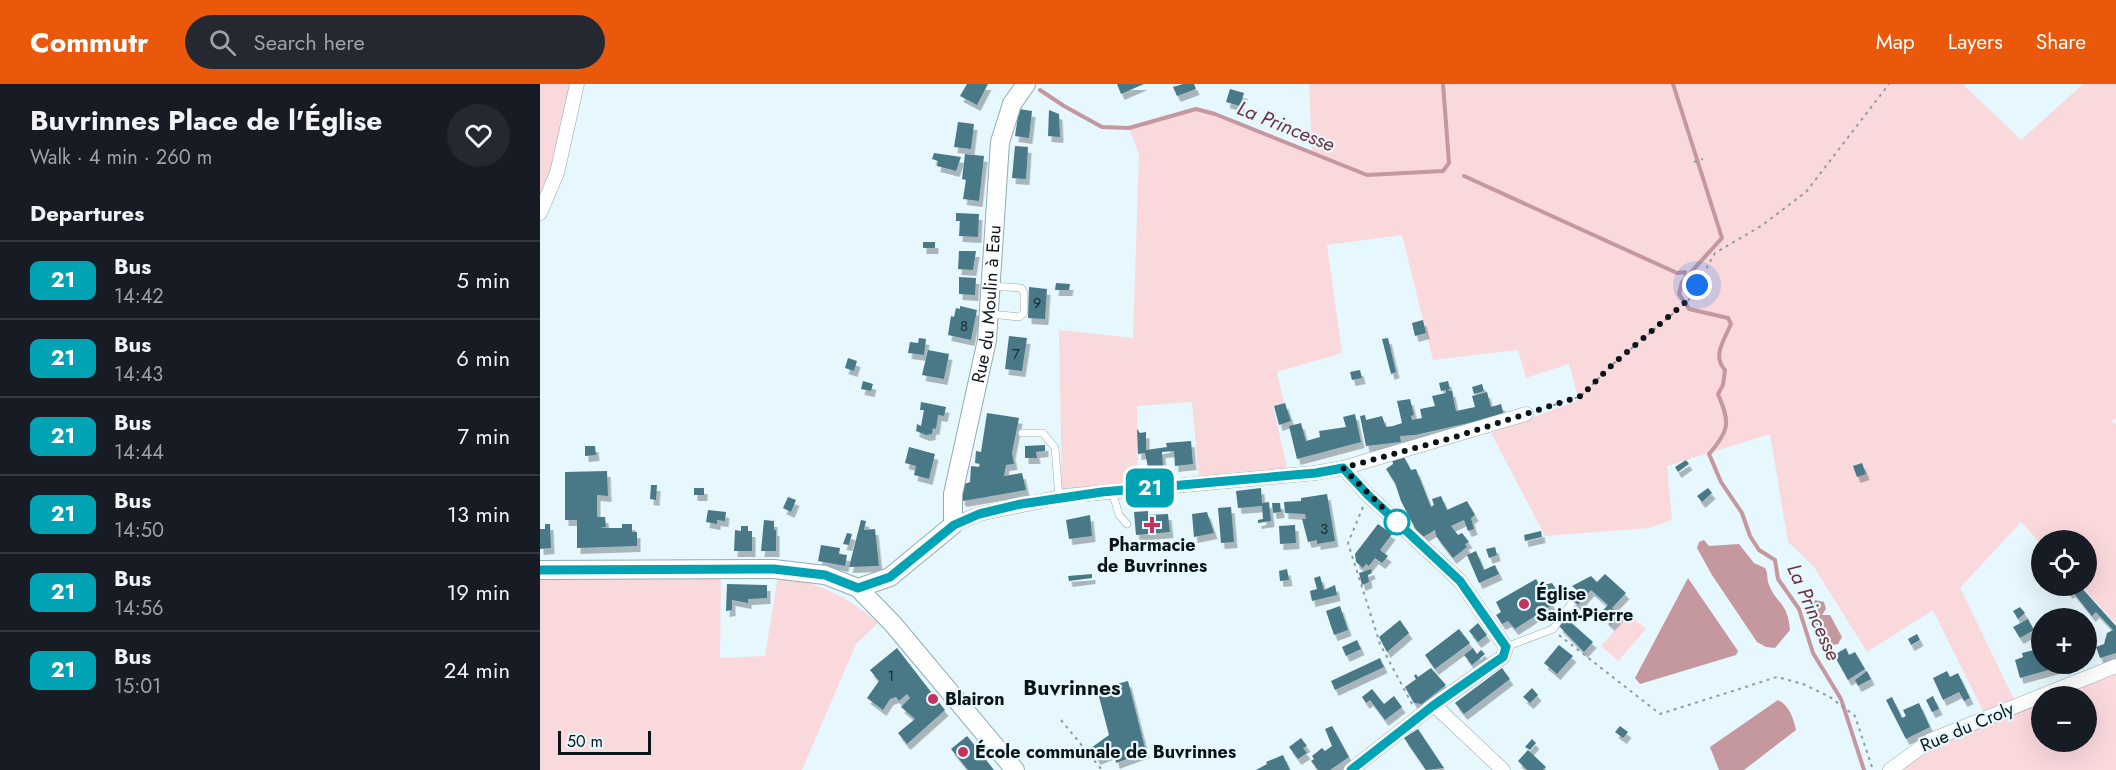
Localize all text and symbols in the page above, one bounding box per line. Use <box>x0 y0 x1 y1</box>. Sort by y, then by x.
search box <box>185 15 605 69</box>
text: Commutr <box>30 22 149 63</box>
icon: search <box>206 26 239 59</box>
text: Search here <box>254 26 365 58</box>
text: Map <box>1876 27 1915 57</box>
text: Layers <box>1948 27 2003 57</box>
text: Share <box>2036 27 2086 57</box>
water label: La Princesse <box>1233 94 1339 159</box>
text: Buvrinnes Place de l'Église <box>30 100 382 141</box>
button: heart <box>447 104 510 167</box>
text: Walk · 4 min · 260 m <box>30 143 212 172</box>
text: Departures <box>30 197 144 229</box>
street label: Rue du Moulin à Eau <box>965 224 1008 386</box>
text: Bus <box>114 250 151 282</box>
text: 5 min <box>457 264 510 296</box>
text: 21 <box>51 265 75 295</box>
your location <box>1682 270 1712 300</box>
text: 14:42 <box>114 282 164 311</box>
house number: 9 <box>1033 292 1041 314</box>
house number: 8 <box>960 315 968 337</box>
text: Bus <box>114 328 151 360</box>
text: 6 min <box>456 342 510 374</box>
text: 21 <box>51 343 75 373</box>
house number: 7 <box>1012 343 1020 365</box>
text: 14:43 <box>114 360 163 389</box>
text: Bus <box>114 406 151 438</box>
text: 7 min <box>457 420 510 452</box>
text: 21 <box>51 421 75 451</box>
text: 14:44 <box>114 438 164 467</box>
line badge: 21 <box>1123 468 1177 508</box>
text: 21 <box>1138 473 1162 503</box>
text: Bus <box>114 484 151 516</box>
text: 13 min <box>447 498 510 530</box>
text: 21 <box>51 499 75 529</box>
unlabelled marker <box>1384 509 1410 535</box>
text: 14:50 <box>114 516 164 545</box>
marker: Pharmacie de Buvrinnes <box>1145 518 1159 532</box>
house number: 3 <box>1320 518 1328 540</box>
map controls <box>2031 530 2097 752</box>
button: locate <box>2031 530 2097 596</box>
place label: Pharmacie de Buvrinnes <box>1097 532 1207 579</box>
water label: La Princesse <box>1779 559 1848 665</box>
text: Bus <box>114 562 151 594</box>
text: 19 min <box>446 576 510 608</box>
text: 21 <box>51 577 75 607</box>
place label: Église Saint-Pierre <box>1536 581 1633 628</box>
text: 14:56 <box>114 594 163 623</box>
marker: Église Saint-Pierre <box>1517 597 1531 611</box>
button: + <box>2031 608 2097 674</box>
text: Bus <box>114 640 151 672</box>
text: 24 min <box>444 654 510 686</box>
text: 21 <box>51 655 75 685</box>
house number: 1 <box>888 665 894 687</box>
text: 15:01 <box>114 672 161 701</box>
district label: Buvrinnes <box>1023 673 1121 703</box>
place label: Blairon <box>945 686 1005 712</box>
button: − <box>2031 686 2097 752</box>
marker: Blairon <box>926 692 940 706</box>
street label: Rue du Croly <box>1916 696 2018 758</box>
scale bar <box>558 728 651 756</box>
text: 50 m <box>567 730 603 753</box>
place label: École communale de Buvrinnes <box>975 739 1236 765</box>
marker: École communale de Buvrinnes <box>956 745 970 759</box>

